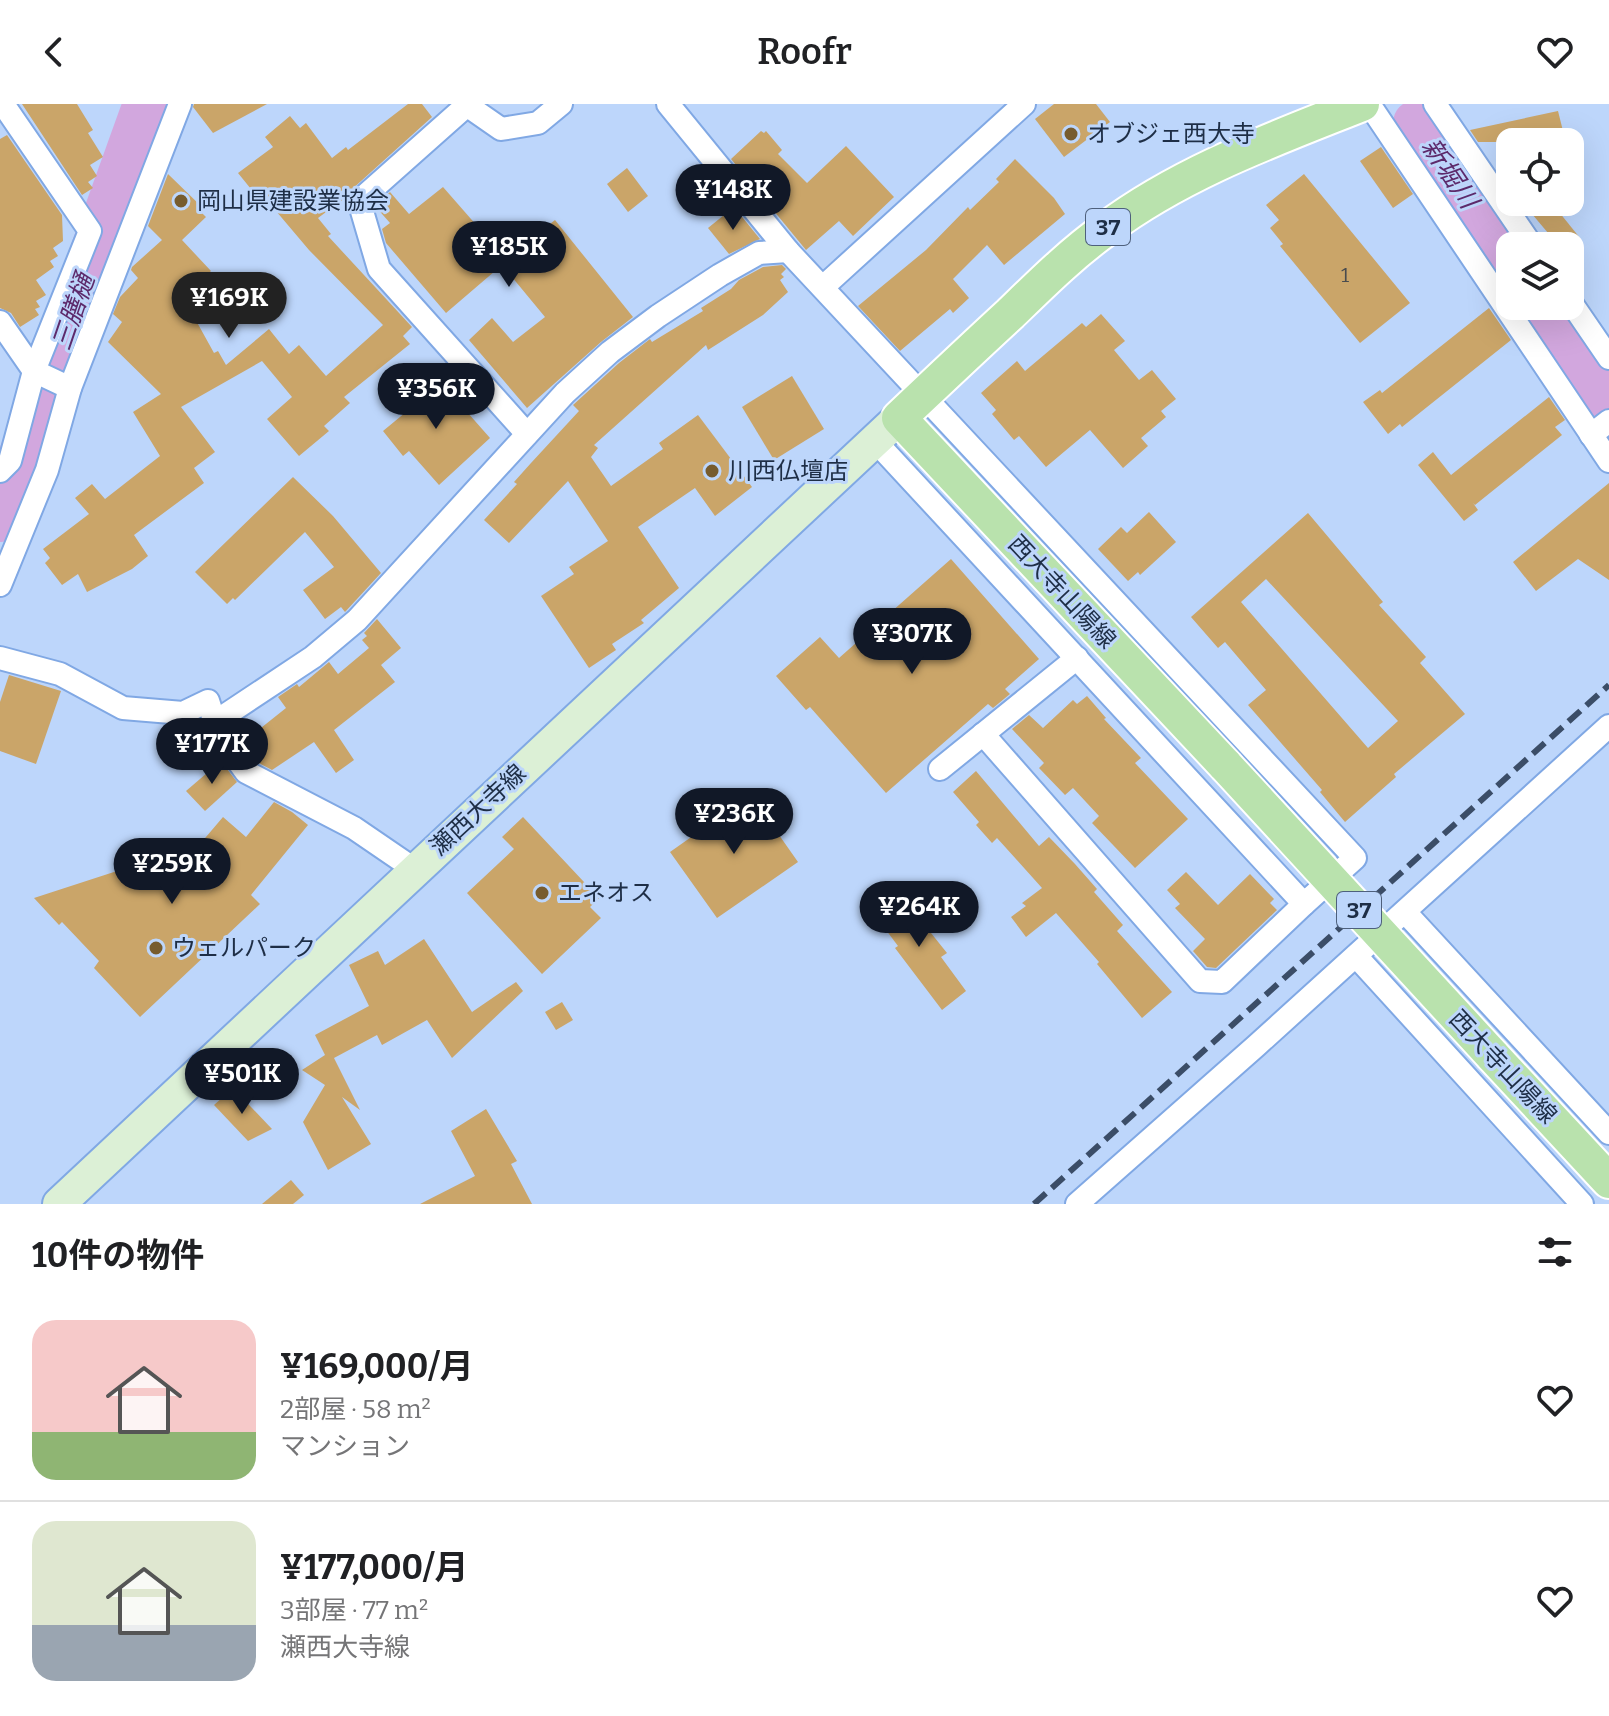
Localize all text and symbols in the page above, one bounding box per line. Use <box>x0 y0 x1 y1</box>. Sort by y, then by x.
icon: back <box>32 30 76 74</box>
text: Roofr <box>757 30 852 74</box>
icon: heart <box>1533 30 1577 74</box>
place label: オブジェ西大寺 <box>1087 120 1255 148</box>
marker: オブジェ西大寺 <box>1062 125 1080 143</box>
map controls <box>1496 128 1584 320</box>
button: locate <box>1496 128 1584 216</box>
water label: 新堀川 <box>1415 132 1486 217</box>
pin: ¥148K <box>677 164 789 232</box>
text: ¥148K <box>694 174 772 205</box>
place label: 岡山県建設業協会 <box>197 187 389 215</box>
marker: 岡山県建設業協会 <box>172 192 190 210</box>
road number: 37 <box>1086 209 1130 245</box>
pin: ¥185K <box>453 221 565 289</box>
text: ¥185K <box>470 231 548 262</box>
button: layers <box>1496 232 1584 320</box>
house number: 1 <box>1341 263 1349 287</box>
water label: 三膳樋 <box>46 266 102 354</box>
pin: ¥169K <box>173 272 285 340</box>
text: ¥169K <box>190 282 268 313</box>
pin: ¥356K <box>380 363 492 431</box>
text: ¥356K <box>396 373 476 404</box>
place label: 川西仏壇店 <box>728 457 848 485</box>
marker: 川西仏壇店 <box>703 462 721 480</box>
street label: 西大寺山陽線 <box>1003 530 1121 654</box>
pin: ¥307K <box>856 608 968 676</box>
text: ¥307K <box>871 618 953 649</box>
pin: ¥177K <box>156 718 268 786</box>
text: ¥177K <box>174 728 250 759</box>
street label: 瀬西大寺線 <box>425 759 531 861</box>
pin: ¥236K <box>678 788 790 856</box>
text: ¥236K <box>693 798 775 829</box>
pin: ¥259K <box>116 838 228 906</box>
text: ¥259K <box>132 848 212 879</box>
place label: エネオス <box>558 879 654 907</box>
pin: ¥264K <box>863 881 975 949</box>
marker: エネオス <box>533 884 551 902</box>
text: ¥264K <box>878 891 960 922</box>
road number: 37 <box>1337 892 1381 928</box>
place label: ウェルパーク <box>172 934 316 962</box>
marker: ウェルパーク <box>147 939 165 957</box>
street label: 西大寺山陽線 <box>1444 1005 1562 1129</box>
pin: ¥501K <box>186 1048 298 1116</box>
text: ¥501K <box>203 1058 281 1089</box>
icon: filters <box>1533 1230 1577 1274</box>
text: 10件の物件 <box>32 1235 204 1276</box>
text: ¥169,000/月 <box>280 1346 474 1387</box>
icon: home <box>96 1352 192 1448</box>
icon: heart <box>1533 1378 1577 1422</box>
text: 2部屋 · 58 m² <box>280 1394 431 1425</box>
text: マンション <box>280 1431 410 1462</box>
text: ¥177,000/月 <box>280 1547 469 1588</box>
icon: home <box>96 1553 192 1649</box>
icon: heart <box>1533 1579 1577 1623</box>
text: 3部屋 · 77 m² <box>280 1595 428 1626</box>
text: 瀬西大寺線 <box>280 1632 410 1663</box>

